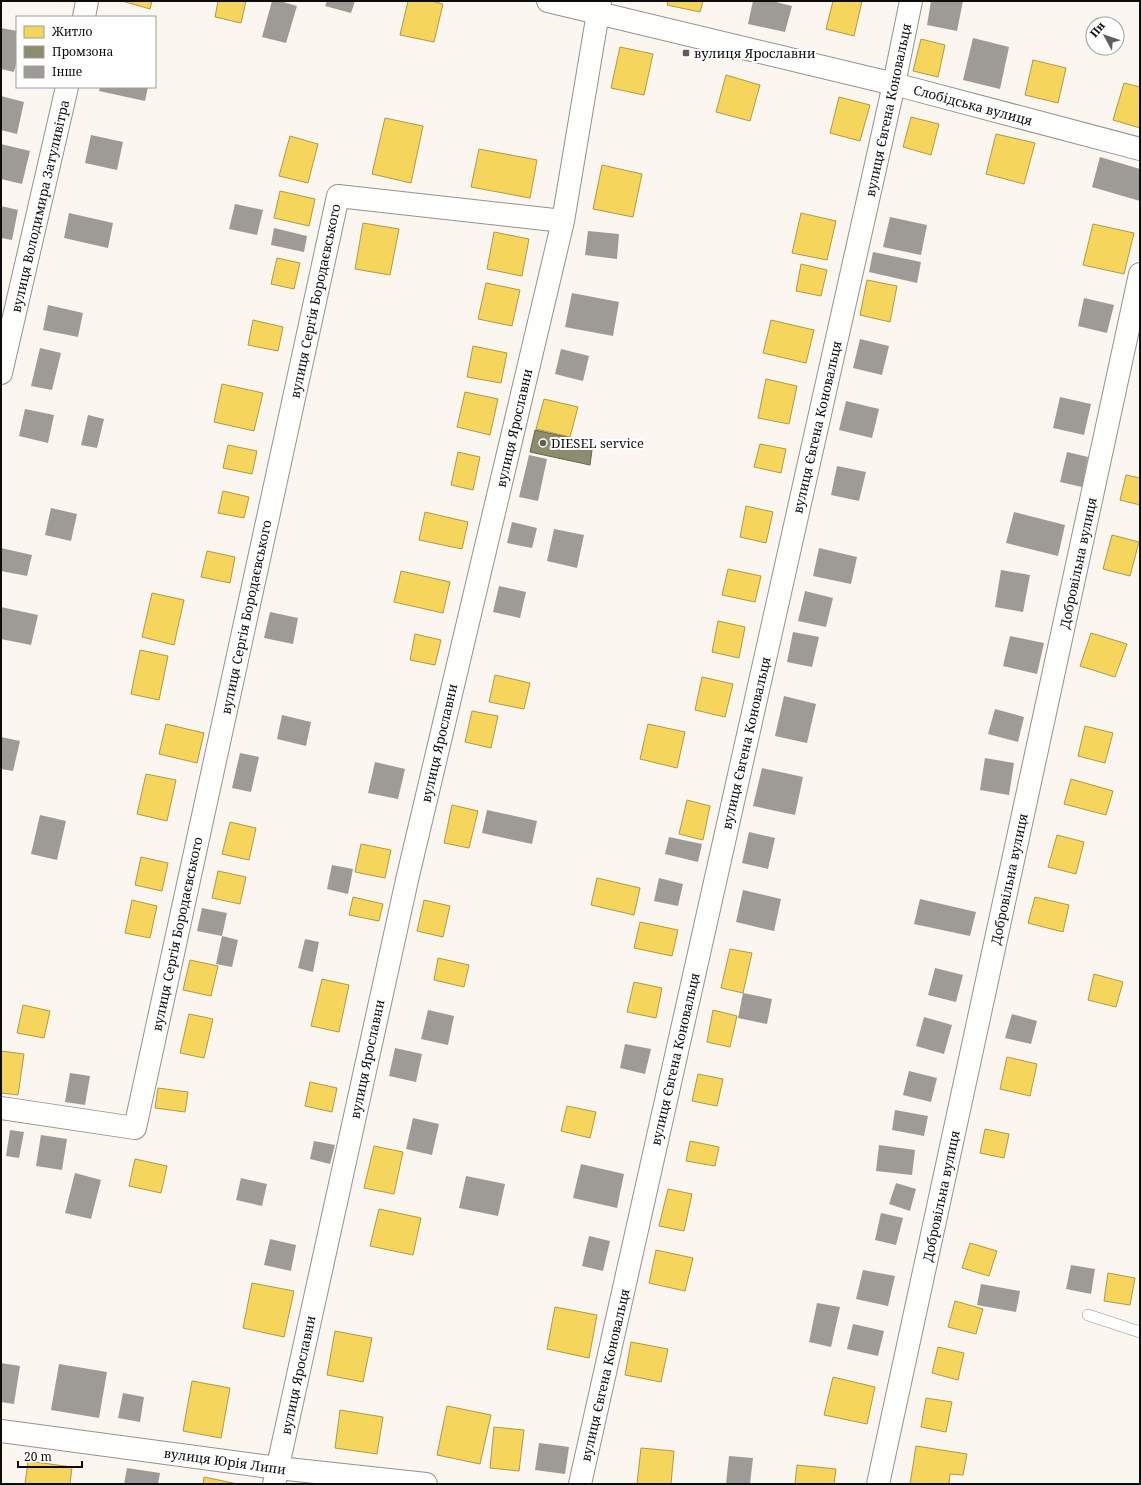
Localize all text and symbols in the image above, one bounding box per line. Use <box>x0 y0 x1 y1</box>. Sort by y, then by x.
legend <box>16 16 156 88</box>
north arrow <box>1085 16 1125 56</box>
text: Пн <box>1086 18 1108 40</box>
street label: вулиця Євгена Коновальця <box>861 22 915 198</box>
text: Житло <box>51 23 93 40</box>
text: Промзона <box>52 43 114 60</box>
place label: вулиця Ярославни <box>694 44 816 62</box>
marker: вулиця Ярославни <box>681 48 691 58</box>
text: Інше <box>52 63 82 80</box>
street label: Слобідська вулиця <box>911 80 1035 130</box>
street label: вулиця Володимира Затуливітра <box>7 98 73 314</box>
street label: вулиця Сергія Бородаєвського <box>286 202 344 400</box>
street label: вулиця Євгена Коновальця <box>788 339 846 515</box>
street label: вулиця Ярославни <box>492 367 536 489</box>
place label: DIESEL service <box>551 434 644 452</box>
marker: DIESEL service <box>538 438 548 448</box>
street label: Добровільна вулиця <box>1055 496 1101 630</box>
street label: вулиця Сергія Бородаєвського <box>217 518 275 716</box>
street label: вулиця Євгена Коновальця <box>717 655 775 831</box>
street label: вулиця Ярославни <box>417 682 461 804</box>
street label: Добровільна вулиця <box>986 812 1032 946</box>
street label: вулиця Сергія Бородаєвського <box>148 835 206 1033</box>
street label: вулиця Євгена Коновальця <box>646 971 704 1147</box>
street label: вулиця Ярославни <box>346 997 388 1120</box>
street label: Добровільна вулиця <box>918 1129 964 1263</box>
street label: вулиця Євгена Коновальця <box>576 1287 634 1463</box>
street label: вулиця Ярославни <box>277 1313 319 1436</box>
scale bar <box>18 1443 82 1469</box>
street label: вулиця Юрія Липи <box>163 1444 287 1479</box>
text: 20 m <box>24 1448 52 1465</box>

